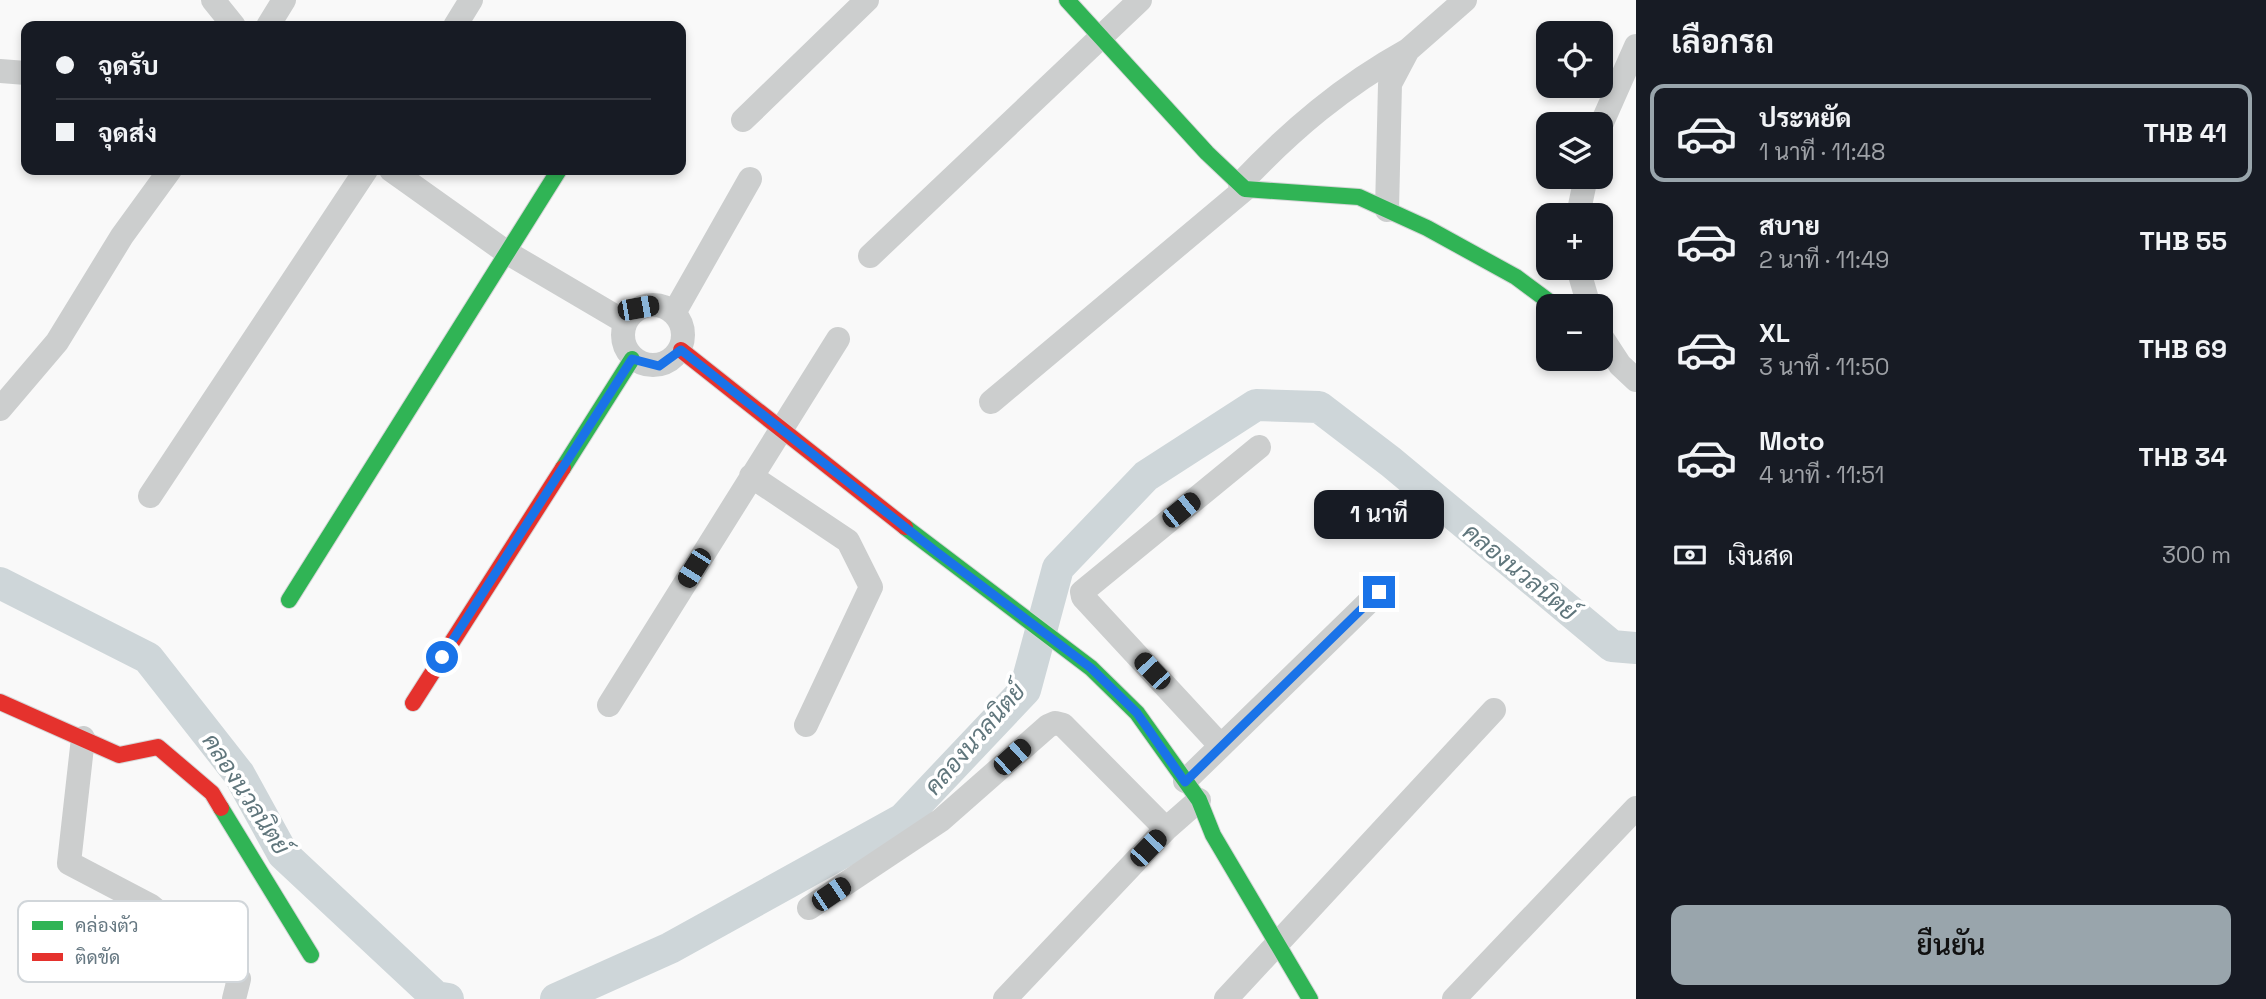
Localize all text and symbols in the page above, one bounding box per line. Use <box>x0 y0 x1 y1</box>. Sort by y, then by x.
map controls <box>1536 21 1613 371</box>
button: locate <box>1536 21 1613 98</box>
text: เลือกรถ <box>1671 22 1774 62</box>
text: จุดรับ <box>98 49 159 83</box>
text: ประหยัด <box>1759 101 1852 135</box>
icon: car <box>1675 102 1738 165</box>
button: layers <box>1536 112 1613 189</box>
text: จุดส่ง <box>98 116 157 150</box>
text: THB 41 <box>2143 116 2227 150</box>
text: 1 นาที · 11:48 <box>1759 137 1885 167</box>
button: + <box>1536 203 1613 280</box>
text: สบาย <box>1759 209 1820 243</box>
icon: car <box>1675 210 1738 273</box>
text: THB 55 <box>2140 224 2227 258</box>
text: 2 นาที · 11:49 <box>1759 245 1889 275</box>
car <box>616 294 661 322</box>
button: − <box>1536 294 1613 371</box>
text: XL <box>1759 316 1790 350</box>
icon: car <box>1675 318 1738 381</box>
text: THB 69 <box>2139 332 2227 366</box>
text: 3 นาที · 11:50 <box>1759 352 1889 382</box>
text: Moto <box>1759 424 1825 458</box>
icon: car <box>1675 426 1738 489</box>
text: THB 34 <box>2138 440 2227 474</box>
text: 4 นาที · 11:51 <box>1759 460 1884 490</box>
car <box>1159 489 1204 531</box>
callout: 1 นาที <box>1314 490 1444 540</box>
text: 1 นาที <box>1350 499 1408 529</box>
water label: คลองนวลนิตย์ <box>1457 516 1586 629</box>
icon: cash <box>1671 536 1709 574</box>
text: เงินสด <box>1727 539 1794 573</box>
text: 300 m <box>2162 540 2231 570</box>
car <box>674 545 715 591</box>
route end <box>1363 576 1395 608</box>
route start <box>426 641 458 673</box>
car <box>1130 648 1175 694</box>
water label: คลองนวลนิตย์ <box>918 674 1034 801</box>
water label: คลองนวลนิตย์ <box>196 727 299 863</box>
car <box>990 735 1035 779</box>
car <box>1126 826 1171 870</box>
car <box>808 874 855 914</box>
legend <box>18 901 248 982</box>
button: ยืนยัน <box>1671 905 2231 985</box>
text: คล่องตัว <box>75 913 139 938</box>
text: ติดขัด <box>75 945 120 970</box>

